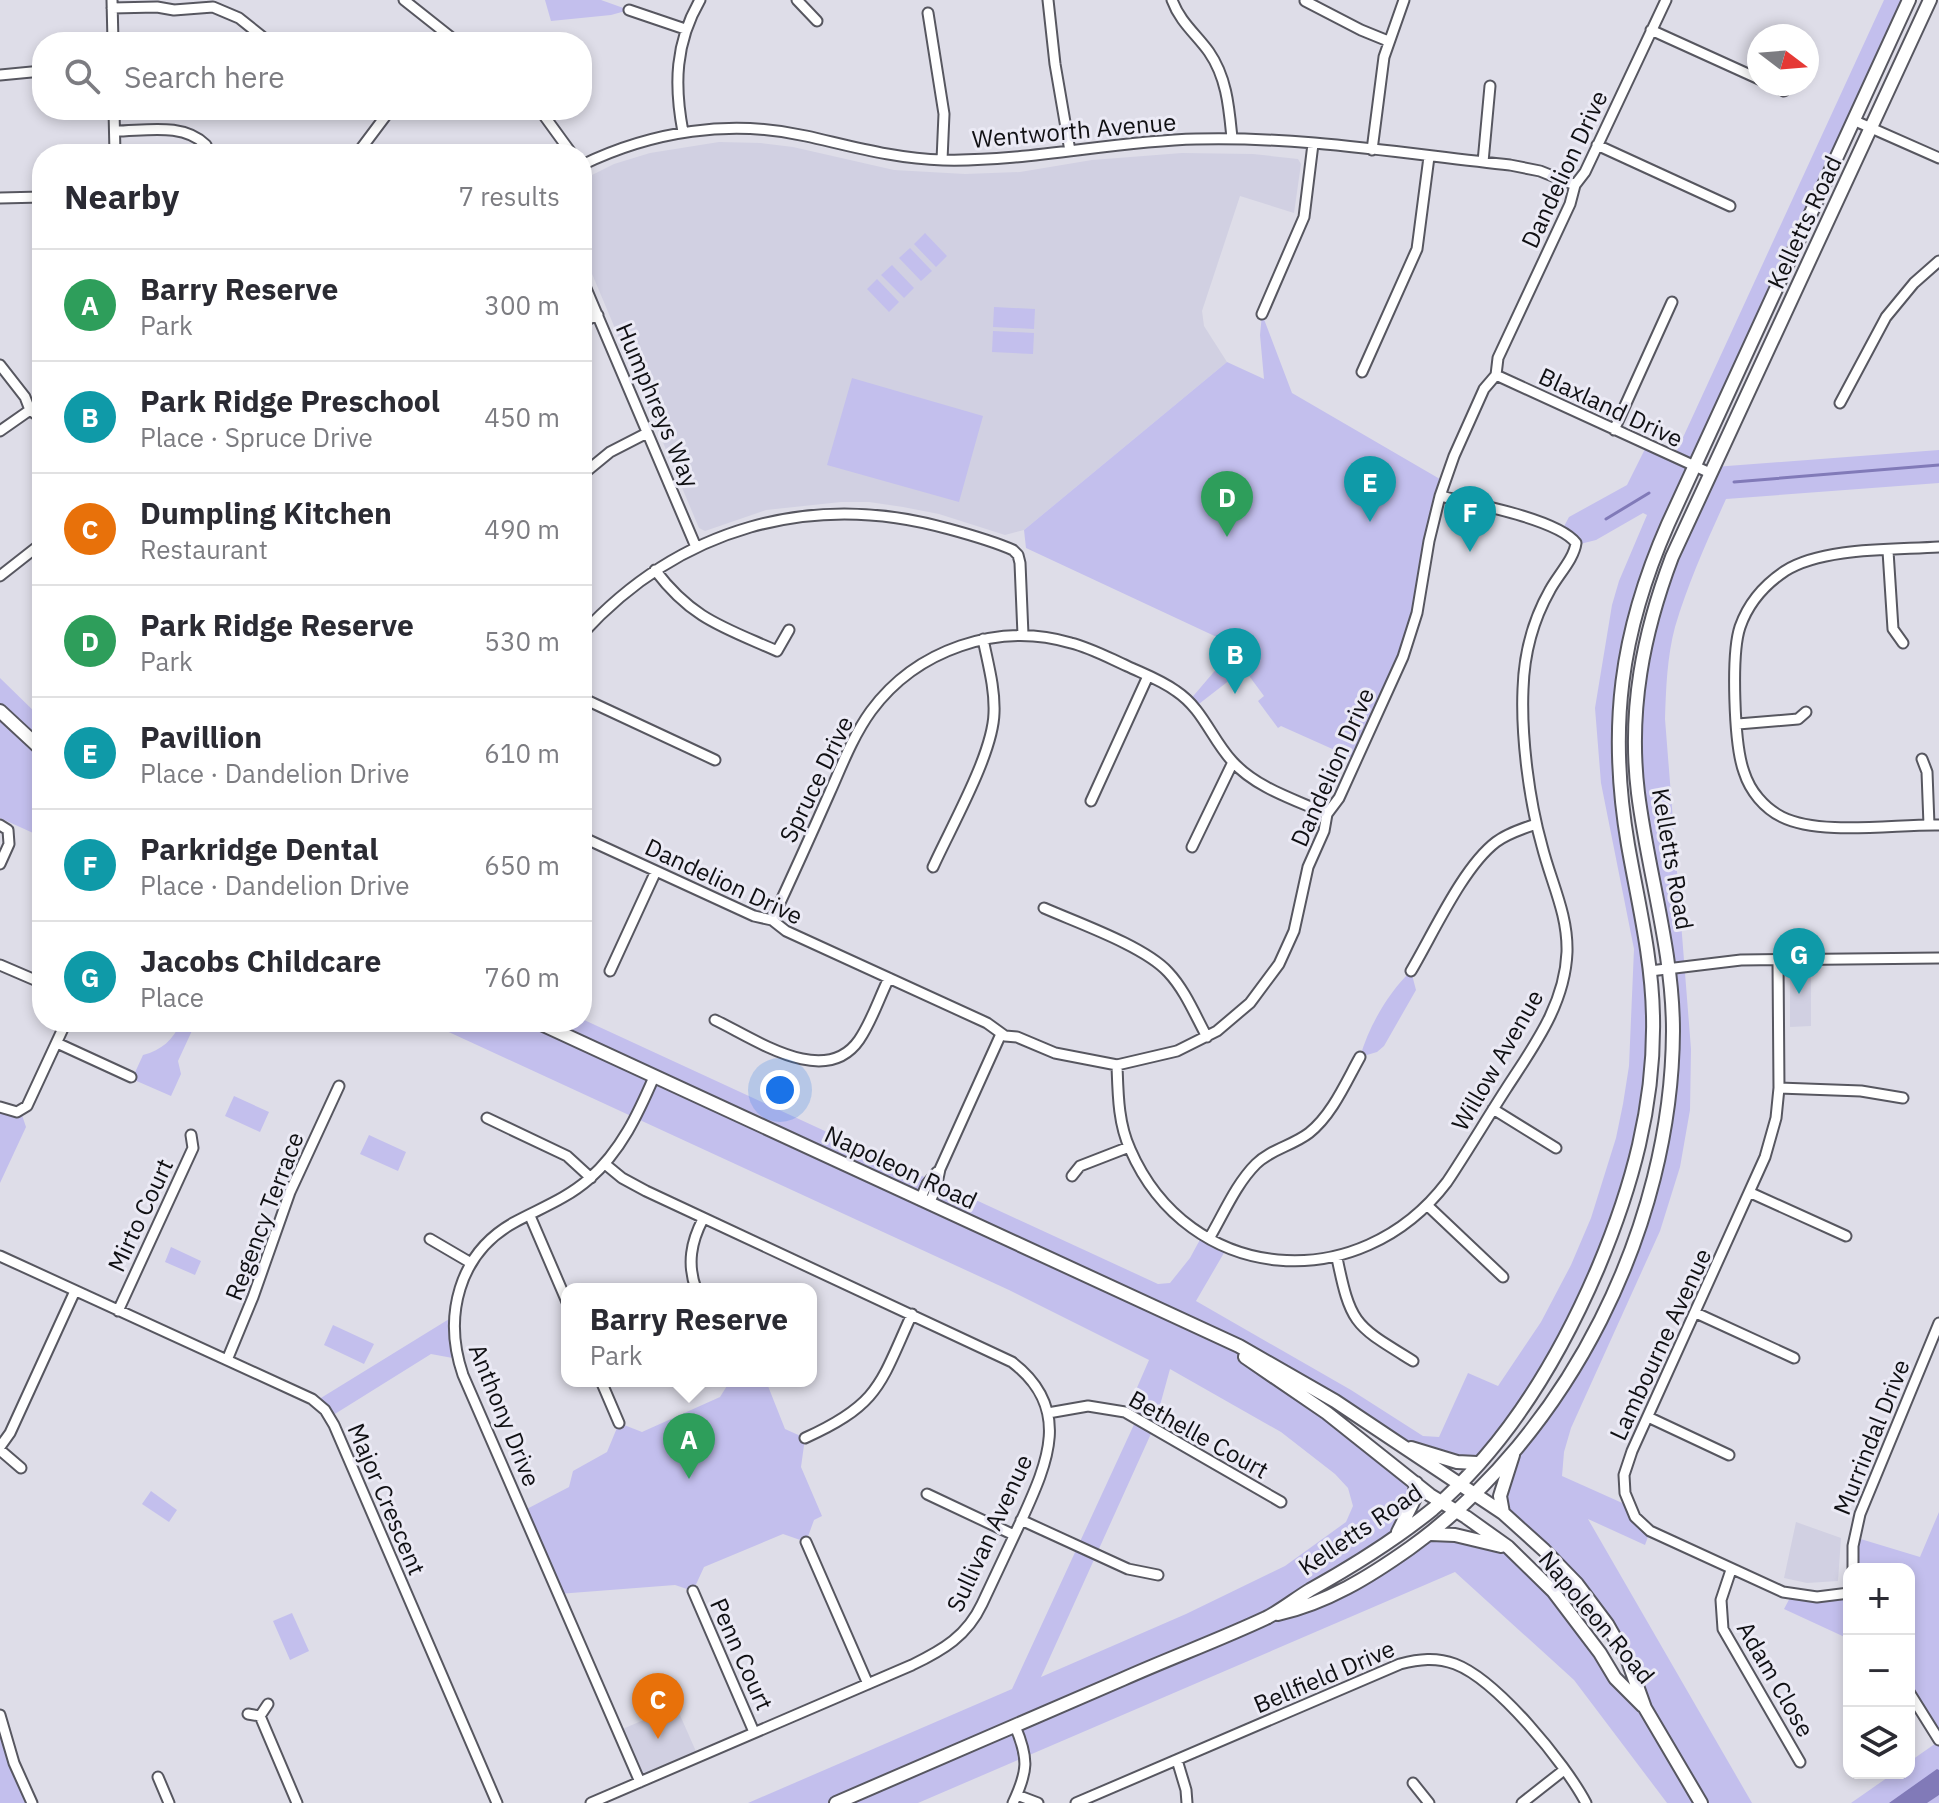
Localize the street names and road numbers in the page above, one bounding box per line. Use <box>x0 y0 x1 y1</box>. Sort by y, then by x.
street label: Dandelion Drive <box>1513 85 1615 253</box>
street label: Wentworth Avenue <box>971 105 1177 155</box>
street label: Kelletts Road <box>1759 150 1849 294</box>
street label: Humphreys Way <box>609 318 707 492</box>
street label: Blaxland Drive <box>1534 360 1688 454</box>
street label: Dandelion Drive <box>1283 683 1381 851</box>
street label: Spruce Drive <box>772 711 860 847</box>
street label: Kelletts Road <box>1645 786 1701 932</box>
street label: Dandelion Drive <box>640 830 808 932</box>
street label: Willow Avenue <box>1444 984 1550 1136</box>
street label: Napoleon Road <box>820 1118 982 1216</box>
street label: Regency Terrace <box>217 1127 311 1305</box>
street label: Mirto Court <box>100 1153 180 1277</box>
street label: Lambourne Avenue <box>1602 1243 1718 1445</box>
street label: Anthony Drive <box>462 1339 548 1491</box>
street label: Murrindal Drive <box>1825 1355 1917 1519</box>
street label: Bethelle Court <box>1123 1382 1275 1486</box>
street label: Major Crescent <box>341 1418 433 1580</box>
street label: Sullivan Avenue <box>939 1449 1039 1617</box>
street label: Kelletts Road <box>1292 1476 1428 1582</box>
street label: Napoleon Road <box>1532 1544 1662 1690</box>
street label: Penn Court <box>703 1593 781 1715</box>
street label: Adam Close <box>1730 1615 1822 1743</box>
street label: Bellfield Drive <box>1249 1632 1399 1720</box>

